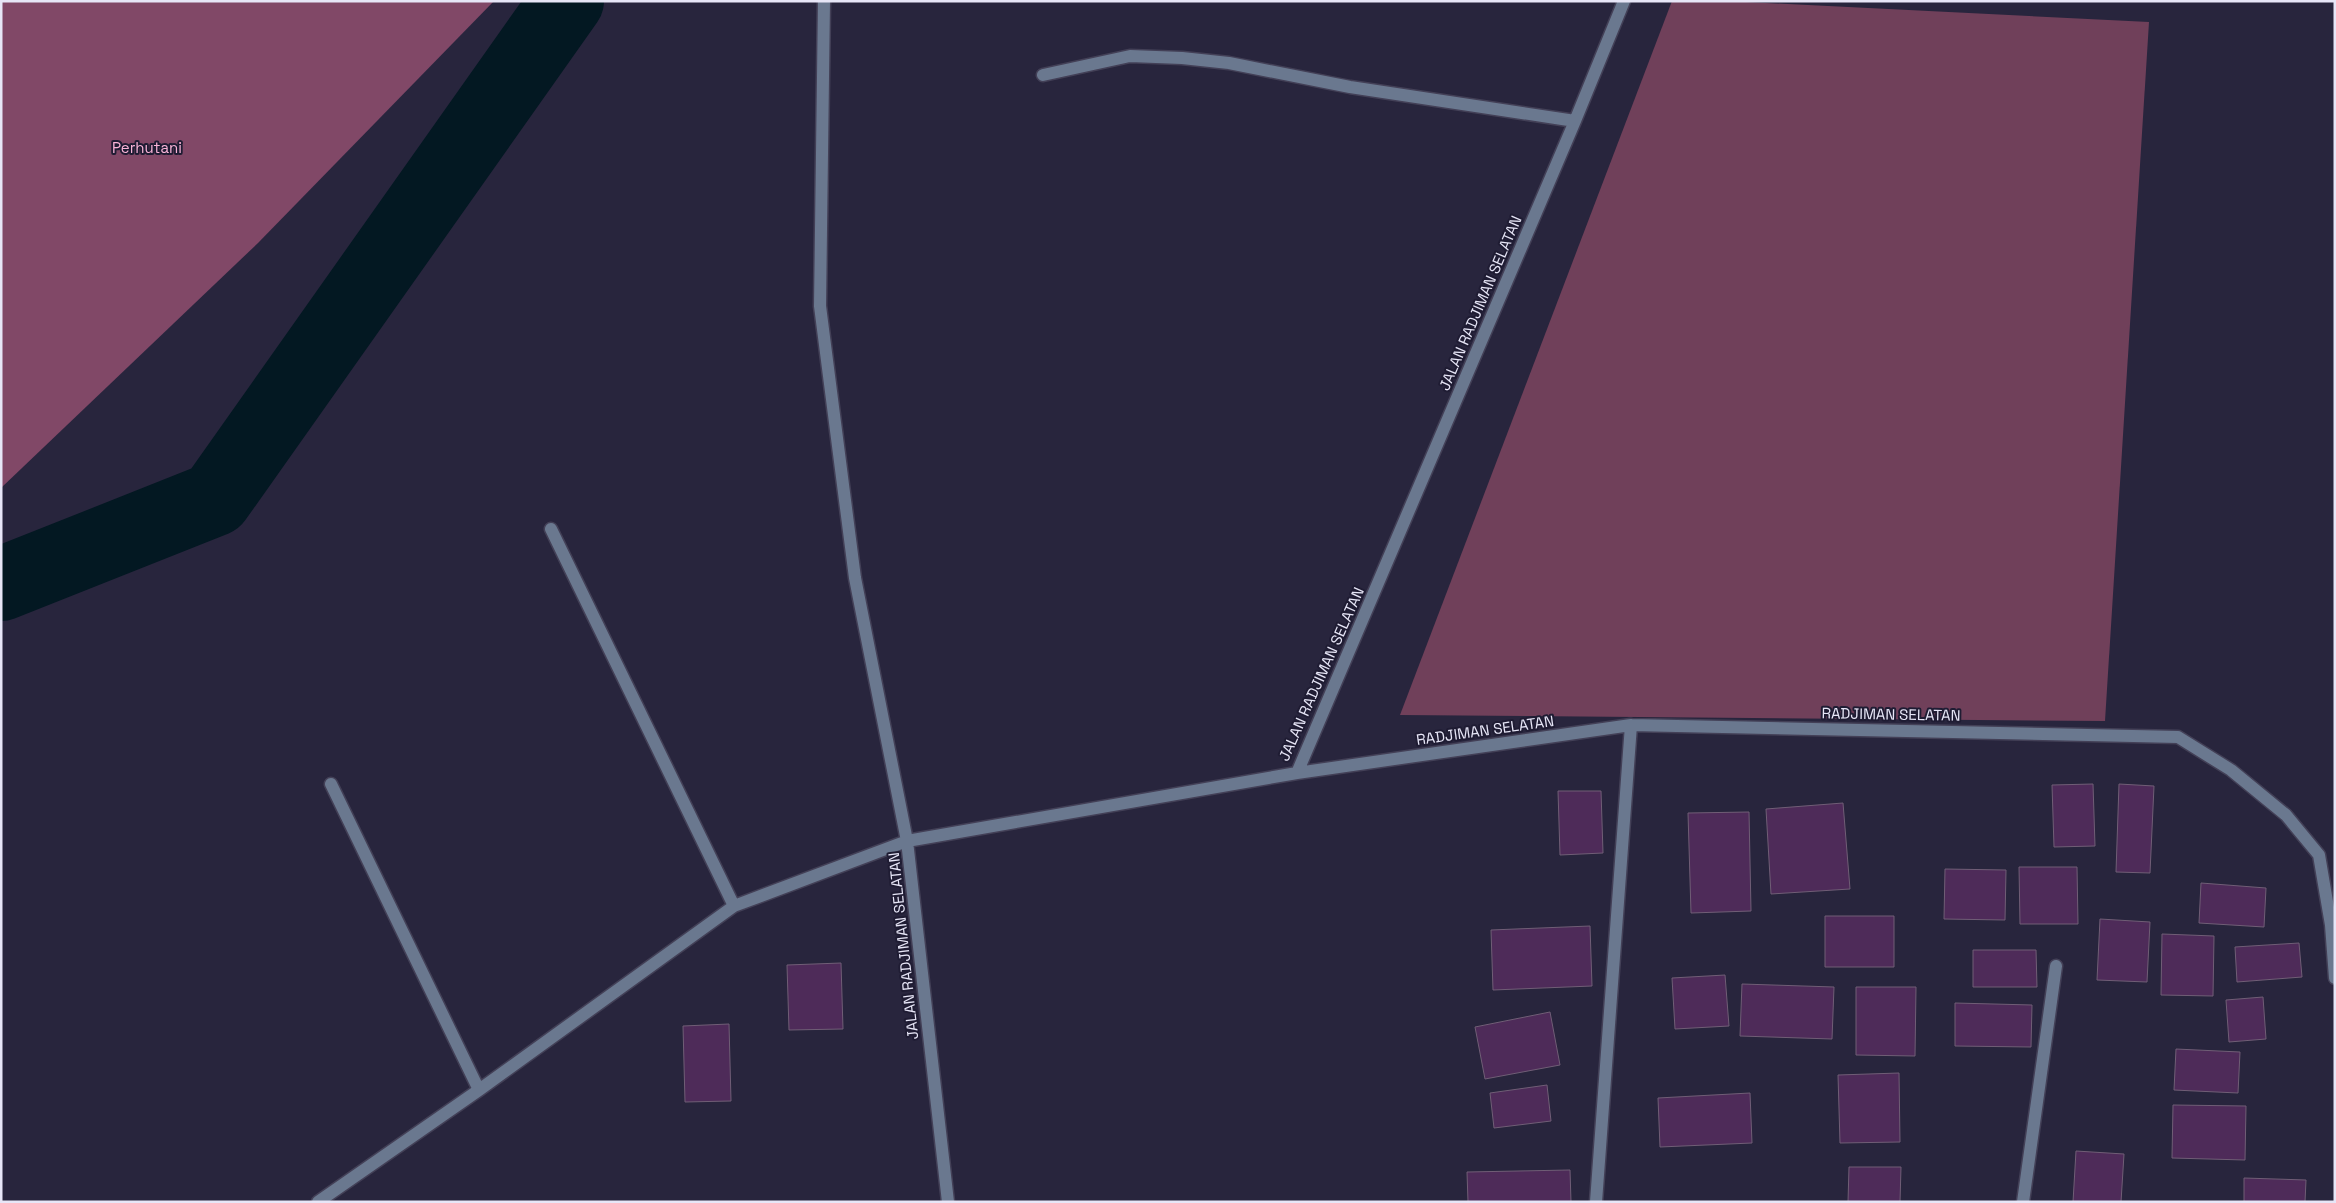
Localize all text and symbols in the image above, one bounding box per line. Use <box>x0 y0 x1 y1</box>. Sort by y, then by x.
park label: Perhutani <box>112 138 182 157</box>
street label: JALAN RADJIMAN SELATAN <box>1434 213 1526 393</box>
street label: JALAN RADJIMAN SELATAN <box>1274 584 1368 764</box>
street label: RADJIMAN SELATAN <box>1821 703 1961 725</box>
street label: RADJIMAN SELATAN <box>1415 711 1555 749</box>
street label: JALAN RADJIMAN SELATAN <box>884 851 922 1041</box>

